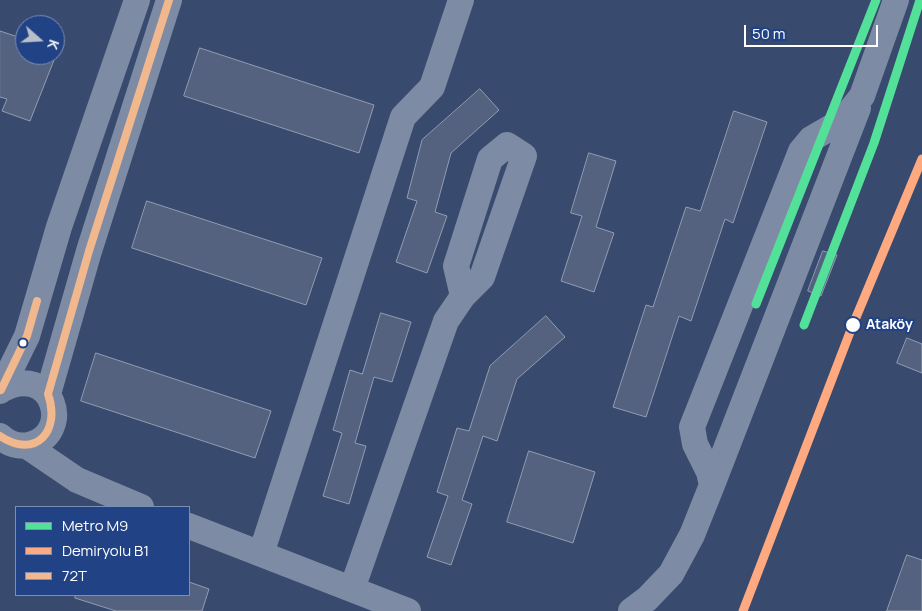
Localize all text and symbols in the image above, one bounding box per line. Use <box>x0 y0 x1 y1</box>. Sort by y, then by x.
north arrow <box>15 15 65 65</box>
scale bar <box>747 15 881 47</box>
text: 50 m <box>752 23 786 44</box>
text: K <box>43 37 64 52</box>
marker: Ataköy <box>844 316 862 334</box>
place label: Ataköy <box>866 317 913 333</box>
unlabelled marker <box>18 338 28 348</box>
legend <box>15 506 190 596</box>
text: Metro M9 <box>62 515 128 536</box>
text: Demiryolu B1 <box>62 540 149 561</box>
text: 72T <box>62 565 87 586</box>

